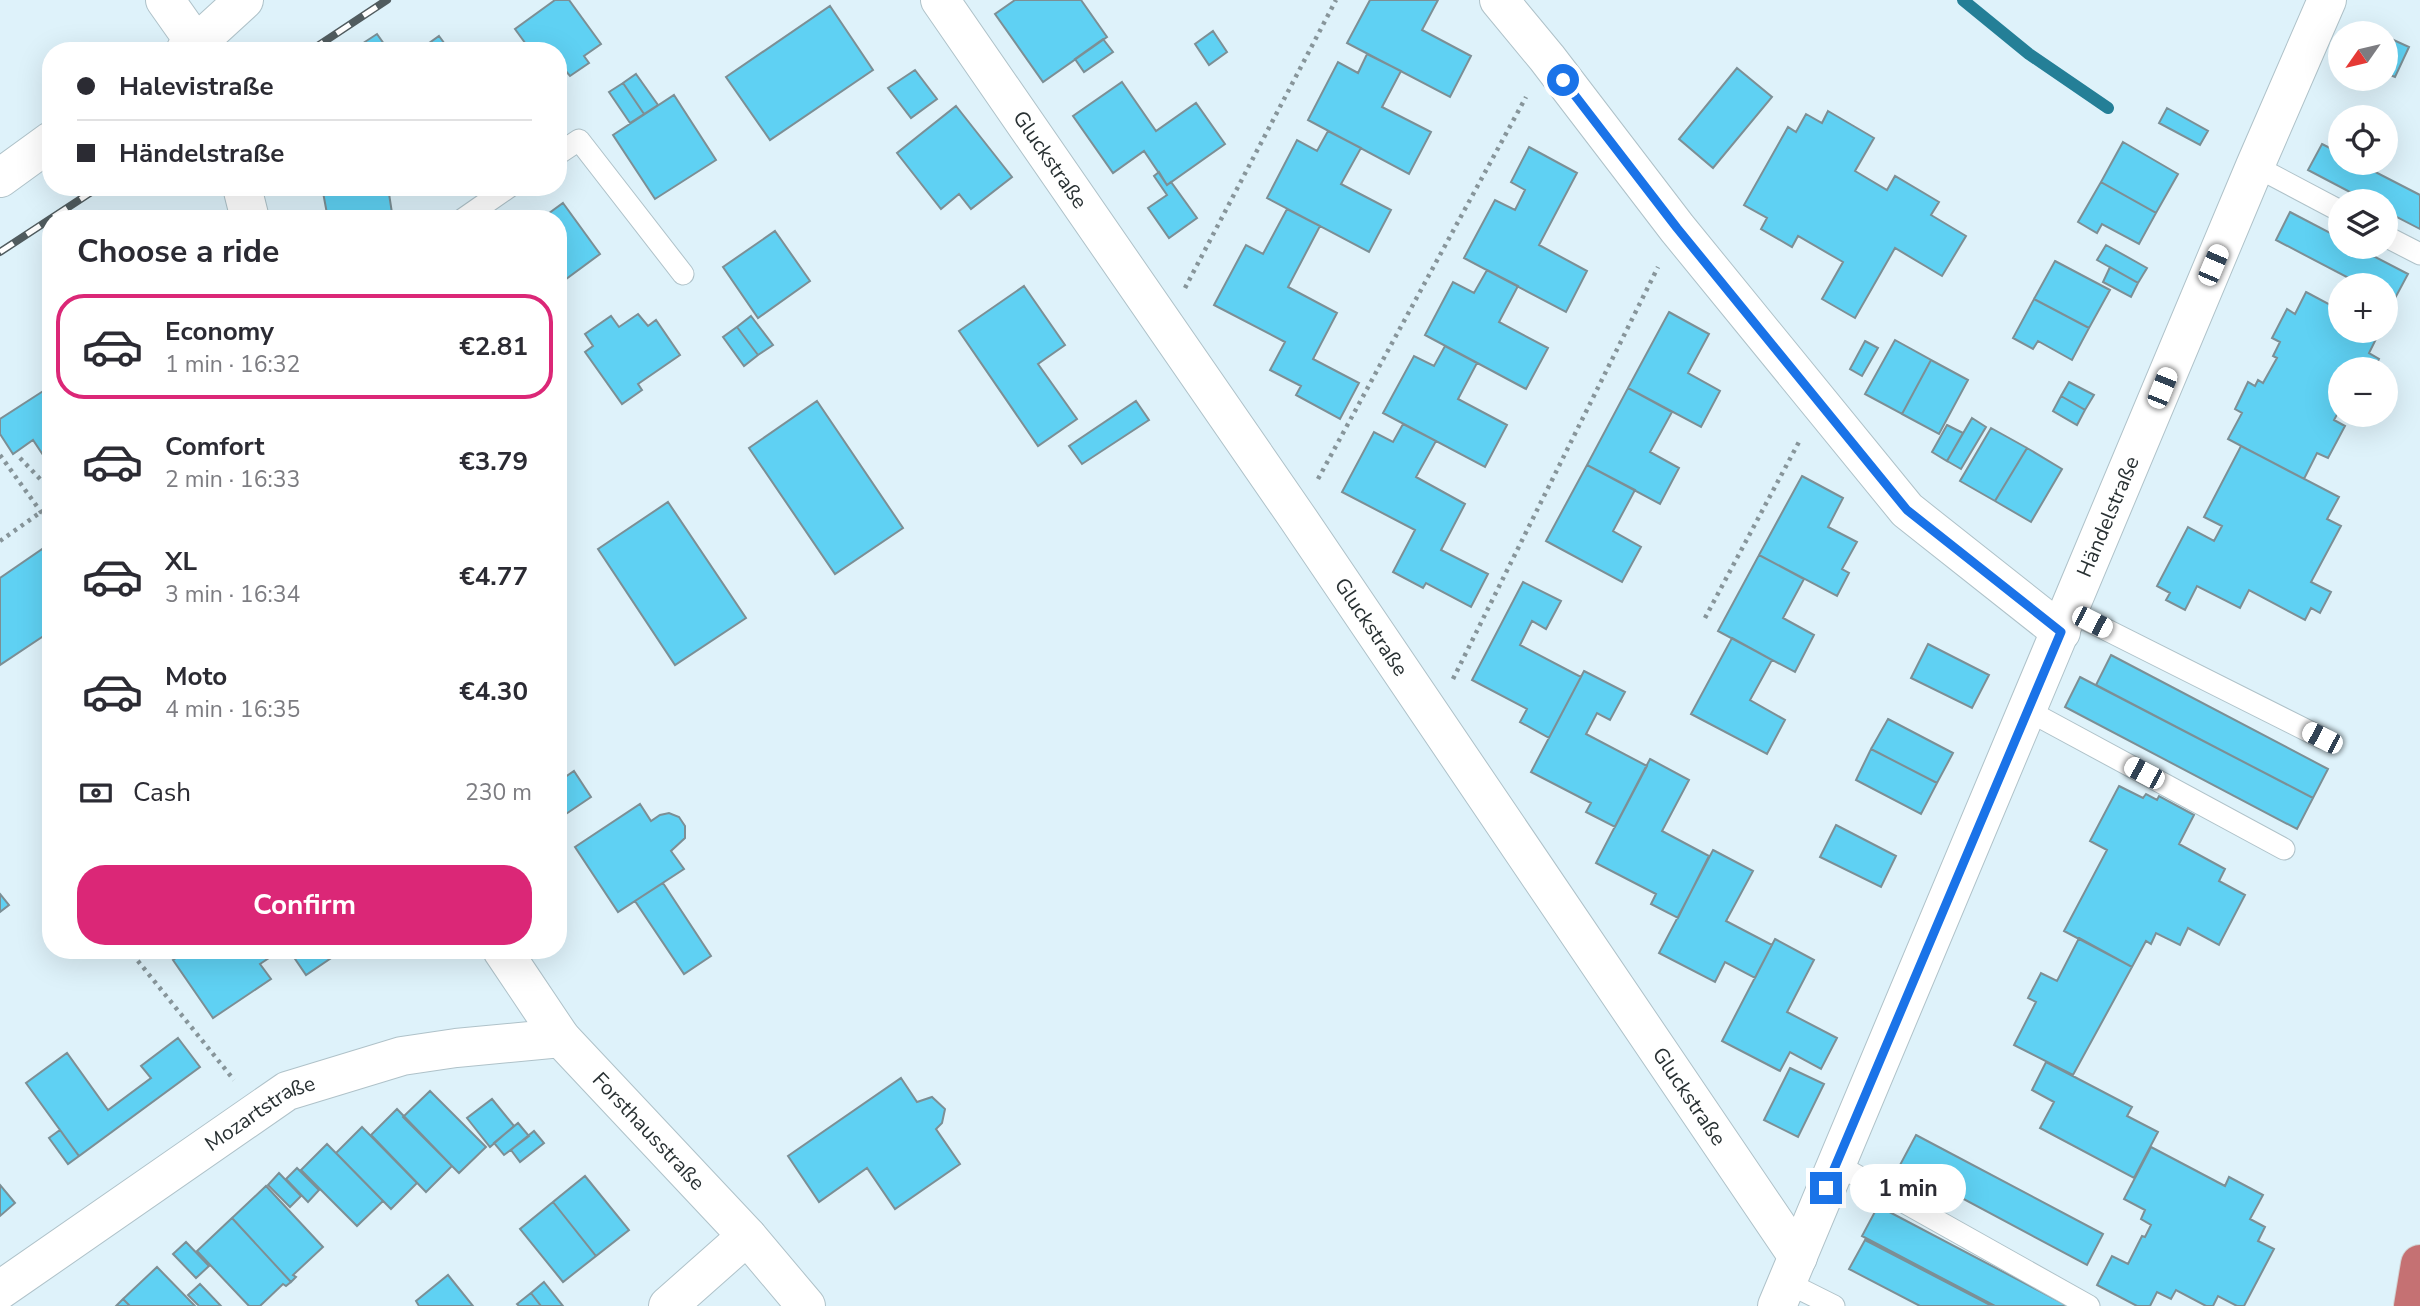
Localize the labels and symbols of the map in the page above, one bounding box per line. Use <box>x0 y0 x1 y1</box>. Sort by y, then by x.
north arrow <box>2328 21 2398 91</box>
route start <box>1547 64 1579 96</box>
street label: Gluckstraße <box>1007 105 1094 214</box>
car <box>2196 242 2231 288</box>
car <box>2145 365 2180 411</box>
street label: Händelstraße <box>2070 452 2146 581</box>
street label: Gluckstraße <box>1328 572 1415 682</box>
car <box>2069 603 2116 641</box>
car <box>2299 719 2346 757</box>
car <box>2121 754 2168 792</box>
street label: Gluckstraße <box>1646 1042 1733 1151</box>
street label: Forsthausstraße <box>586 1066 711 1197</box>
street label: Mozartstraße <box>199 1069 318 1158</box>
callout: 1 min <box>1850 1164 1966 1212</box>
route end <box>1810 1172 1842 1204</box>

